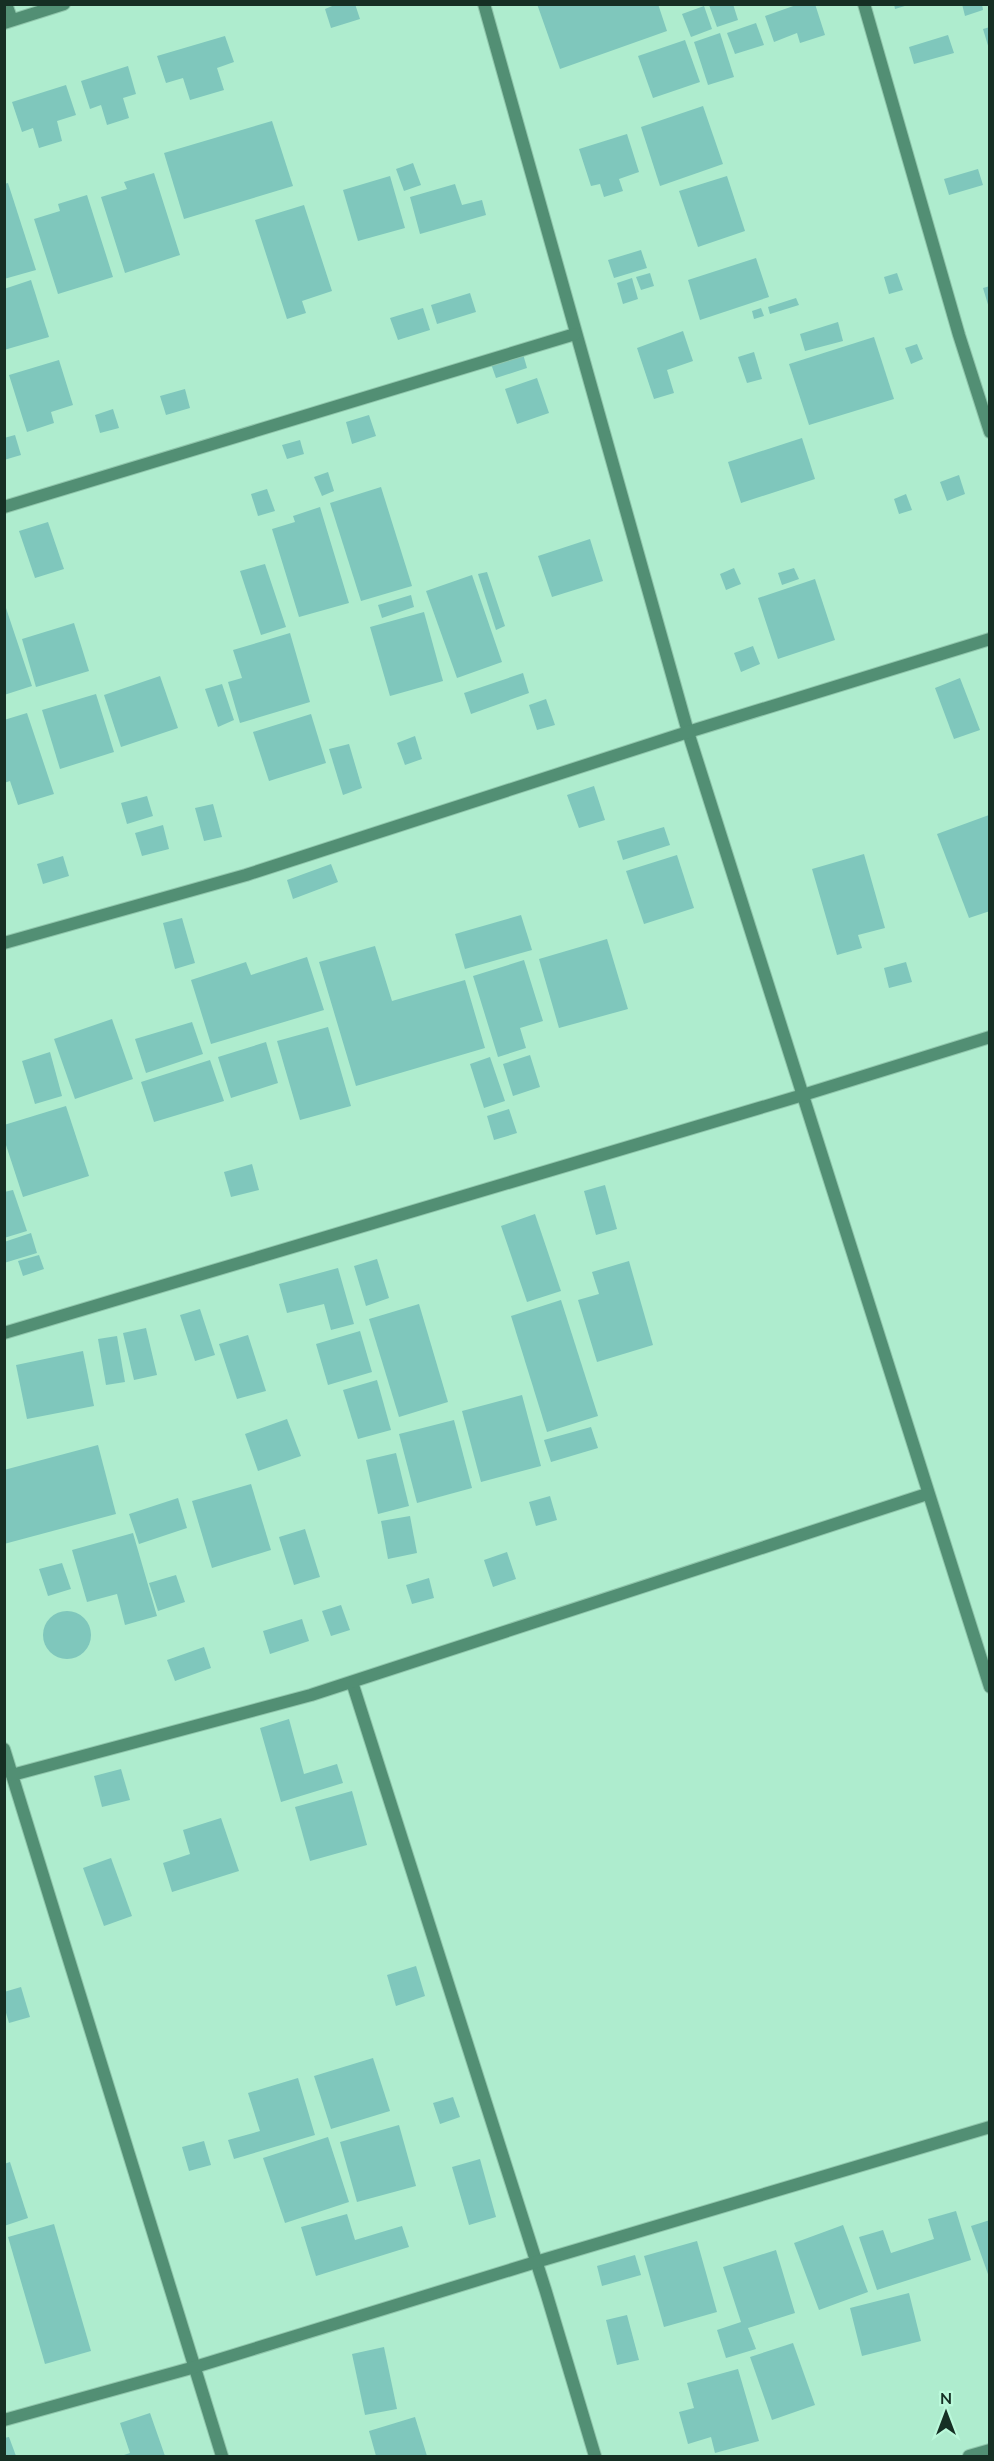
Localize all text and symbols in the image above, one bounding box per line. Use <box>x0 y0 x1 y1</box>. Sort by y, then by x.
north arrow <box>916 2383 976 2443</box>
text: N <box>940 2388 952 2408</box>

